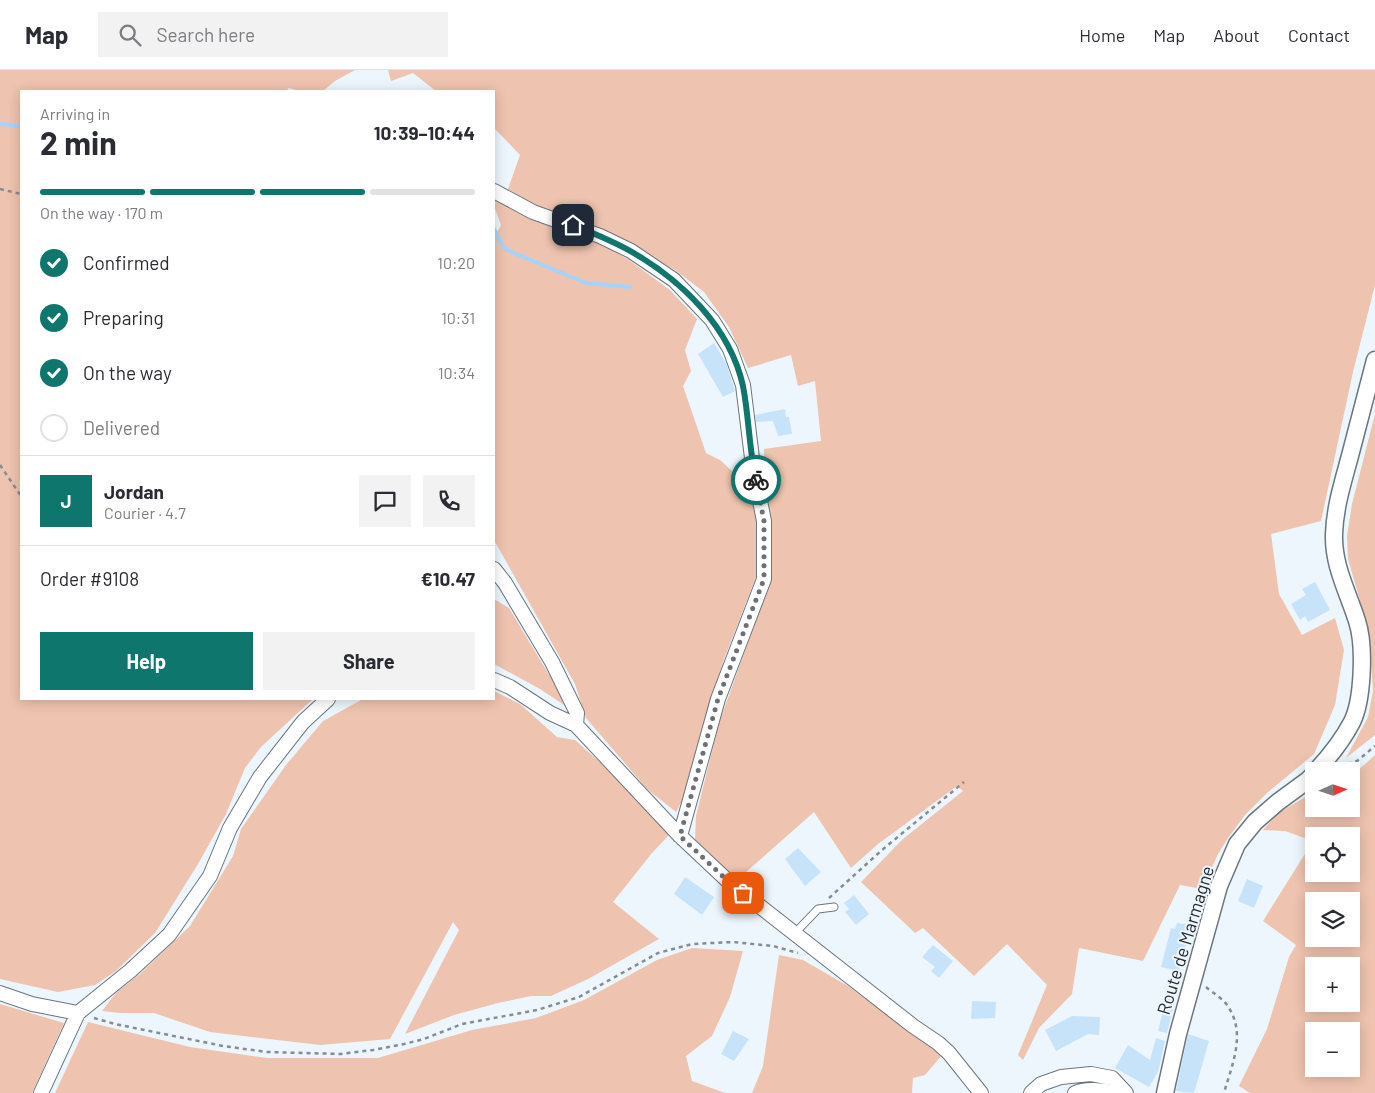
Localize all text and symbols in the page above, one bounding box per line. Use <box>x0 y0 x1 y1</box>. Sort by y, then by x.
search box <box>98 12 448 57</box>
text: Map <box>25 20 68 49</box>
icon: search <box>116 21 144 49</box>
text: Search here <box>156 23 255 46</box>
text: Home <box>1079 24 1125 46</box>
text: Map <box>1153 24 1185 46</box>
text: About <box>1213 24 1260 46</box>
text: Contact <box>1288 24 1350 46</box>
text: Arriving in <box>40 104 110 123</box>
text: 10:39–10:44 <box>374 121 475 144</box>
text: 2 min <box>40 123 117 161</box>
text: On the way · 170 m <box>40 203 163 222</box>
pin <box>552 204 594 246</box>
icon: home <box>559 211 587 239</box>
icon: check <box>40 249 68 277</box>
text: Confirmed <box>83 251 170 274</box>
text: 10:20 <box>437 253 475 272</box>
icon: check <box>40 304 68 332</box>
text: Preparing <box>83 306 164 329</box>
text: 10:31 <box>441 308 475 327</box>
icon: check <box>40 359 68 387</box>
text: On the way <box>83 361 172 384</box>
text: 10:34 <box>438 363 475 382</box>
text: Delivered <box>83 416 160 439</box>
courier <box>731 455 781 505</box>
icon: bike <box>742 466 770 494</box>
button: chat <box>359 475 411 527</box>
button: phone <box>423 475 475 527</box>
text: Jordan <box>104 480 164 503</box>
text: J <box>60 489 72 512</box>
text: Courier · 4.7 <box>104 503 186 522</box>
text: Order #9108 <box>40 567 139 590</box>
text: €10.47 <box>421 567 475 590</box>
button: Help <box>40 632 253 690</box>
button: Share <box>263 632 475 690</box>
north arrow <box>1305 762 1360 818</box>
map controls <box>1305 762 1360 1077</box>
button: locate <box>1305 827 1360 882</box>
street label: Route de Marmagne <box>1152 863 1218 1017</box>
pin <box>722 872 764 914</box>
icon: bag <box>729 879 757 907</box>
button: layers <box>1305 892 1360 947</box>
button: + <box>1305 957 1360 1012</box>
button: − <box>1305 1022 1360 1077</box>

